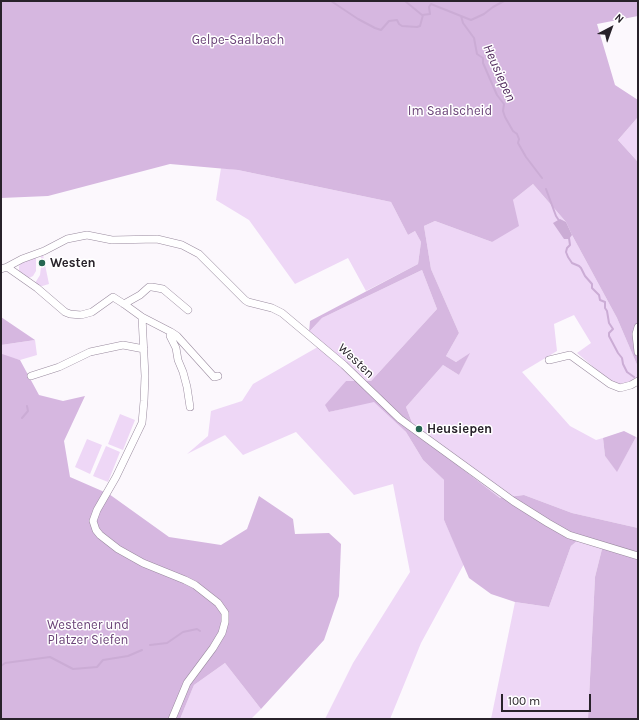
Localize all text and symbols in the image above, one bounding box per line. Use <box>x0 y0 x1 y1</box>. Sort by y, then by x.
north arrow <box>591 8 631 48</box>
text: N <box>612 11 626 26</box>
park label: Gelpe-Saalbach <box>192 32 284 48</box>
water label: Heusiepen <box>479 42 519 104</box>
park label: Im Saalscheid <box>408 103 492 119</box>
place label: Westen <box>50 255 96 271</box>
marker: Westen <box>37 258 47 268</box>
street label: Westen <box>335 340 377 382</box>
place label: Heusiepen <box>427 421 492 437</box>
marker: Heusiepen <box>414 424 424 434</box>
park label: Westener und Platzer Siefen <box>47 617 129 648</box>
scale bar <box>503 686 593 712</box>
text: 100 m <box>508 694 540 708</box>

